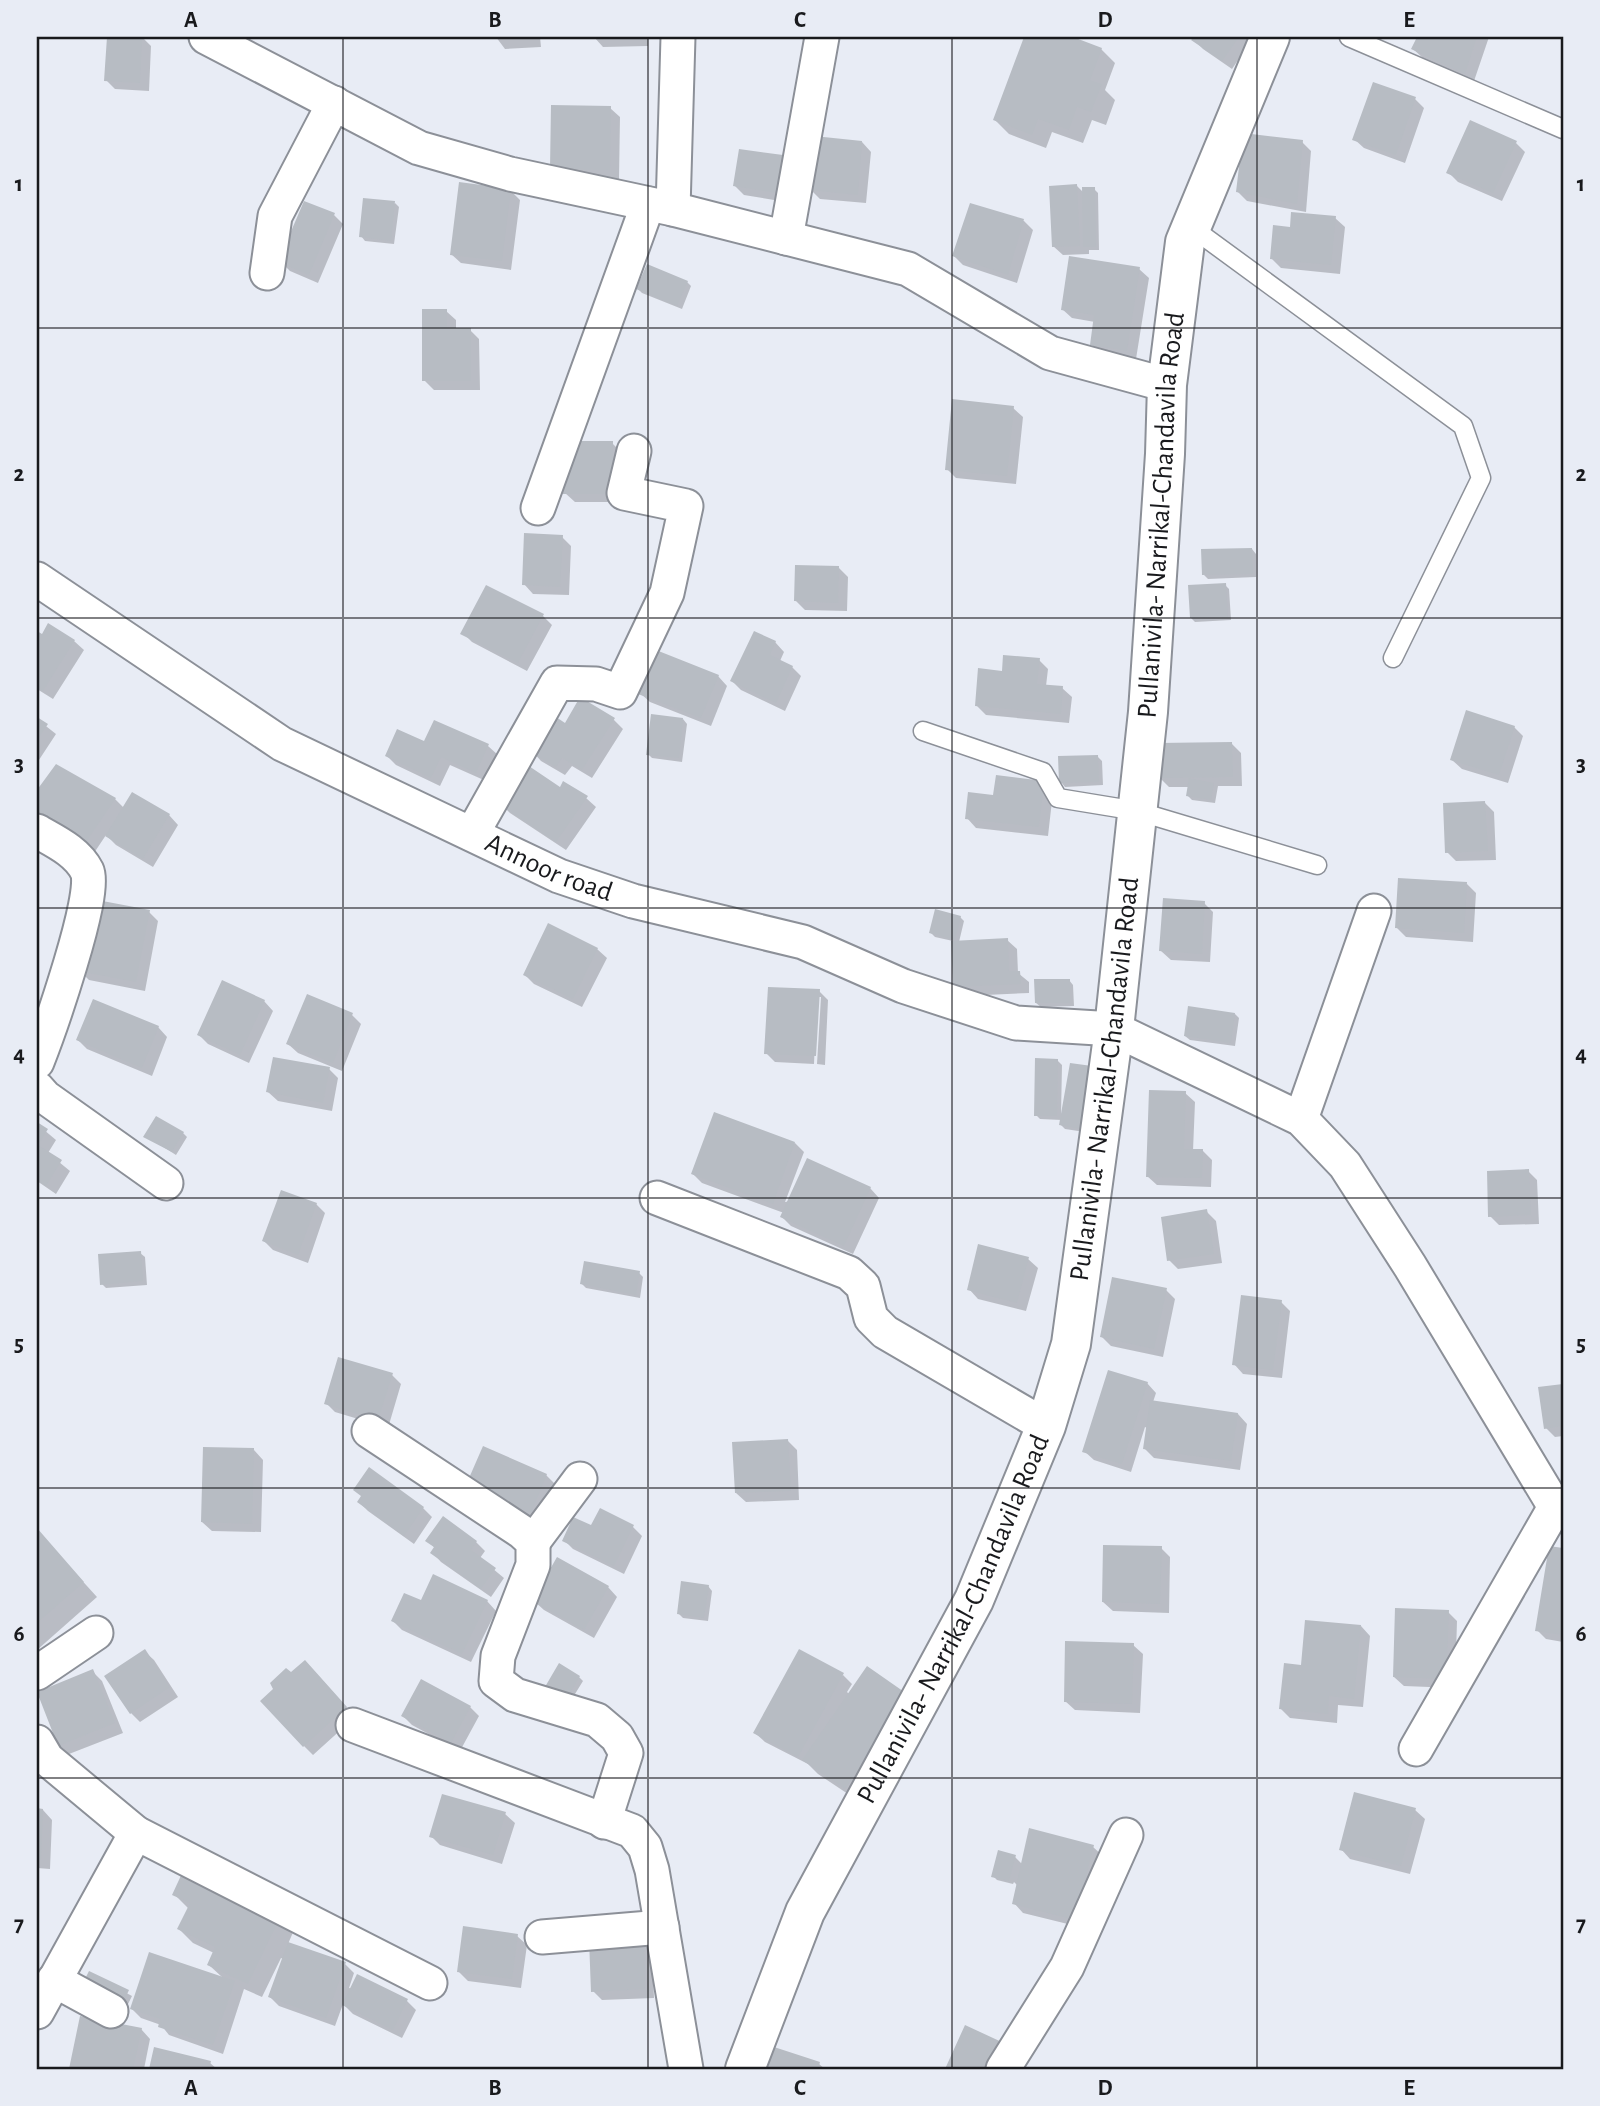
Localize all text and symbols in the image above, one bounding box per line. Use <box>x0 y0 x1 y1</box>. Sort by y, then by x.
text: A <box>184 9 198 32</box>
text: B <box>488 9 502 32</box>
text: C <box>794 9 806 32</box>
text: D <box>1097 9 1113 32</box>
text: E <box>1403 9 1415 32</box>
text: 1 <box>15 173 23 196</box>
text: 1 <box>1577 173 1585 196</box>
street label: Pullanivila- Narrikal-Chandavila Road <box>1134 311 1190 719</box>
text: 2 <box>14 463 25 486</box>
text: 2 <box>1576 463 1587 486</box>
text: 3 <box>14 753 24 776</box>
text: 3 <box>1576 753 1586 776</box>
street label: Annoor road <box>481 829 616 907</box>
street label: Pullanivila- Narrikal-Chandavila Road <box>1066 876 1144 1283</box>
text: 4 <box>13 1043 25 1066</box>
text: 4 <box>1575 1043 1587 1066</box>
text: 5 <box>14 1333 24 1356</box>
text: 5 <box>1576 1333 1586 1356</box>
street label: Pullanivila- Narrikal-Chandavila Road <box>852 1431 1055 1808</box>
text: 6 <box>13 1623 25 1646</box>
text: 6 <box>1575 1623 1587 1646</box>
text: 7 <box>14 1913 24 1936</box>
text: 7 <box>1576 1913 1586 1936</box>
text: A <box>184 2077 198 2100</box>
text: B <box>488 2077 502 2100</box>
text: C <box>794 2077 806 2100</box>
text: D <box>1097 2077 1113 2100</box>
text: E <box>1403 2077 1415 2100</box>

